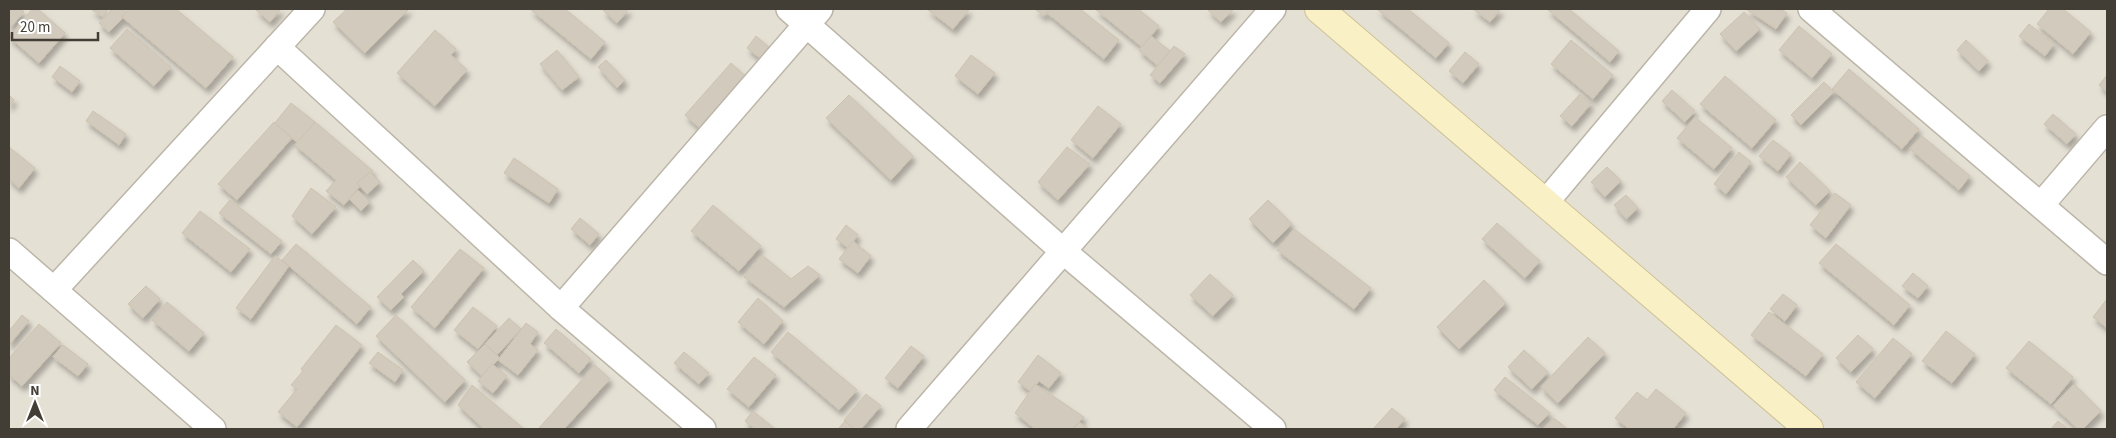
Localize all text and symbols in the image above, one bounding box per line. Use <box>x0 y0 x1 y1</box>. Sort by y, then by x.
scale bar <box>12 10 99 42</box>
text: 20 m <box>20 17 50 38</box>
north arrow <box>10 378 60 428</box>
text: N <box>30 381 40 401</box>

